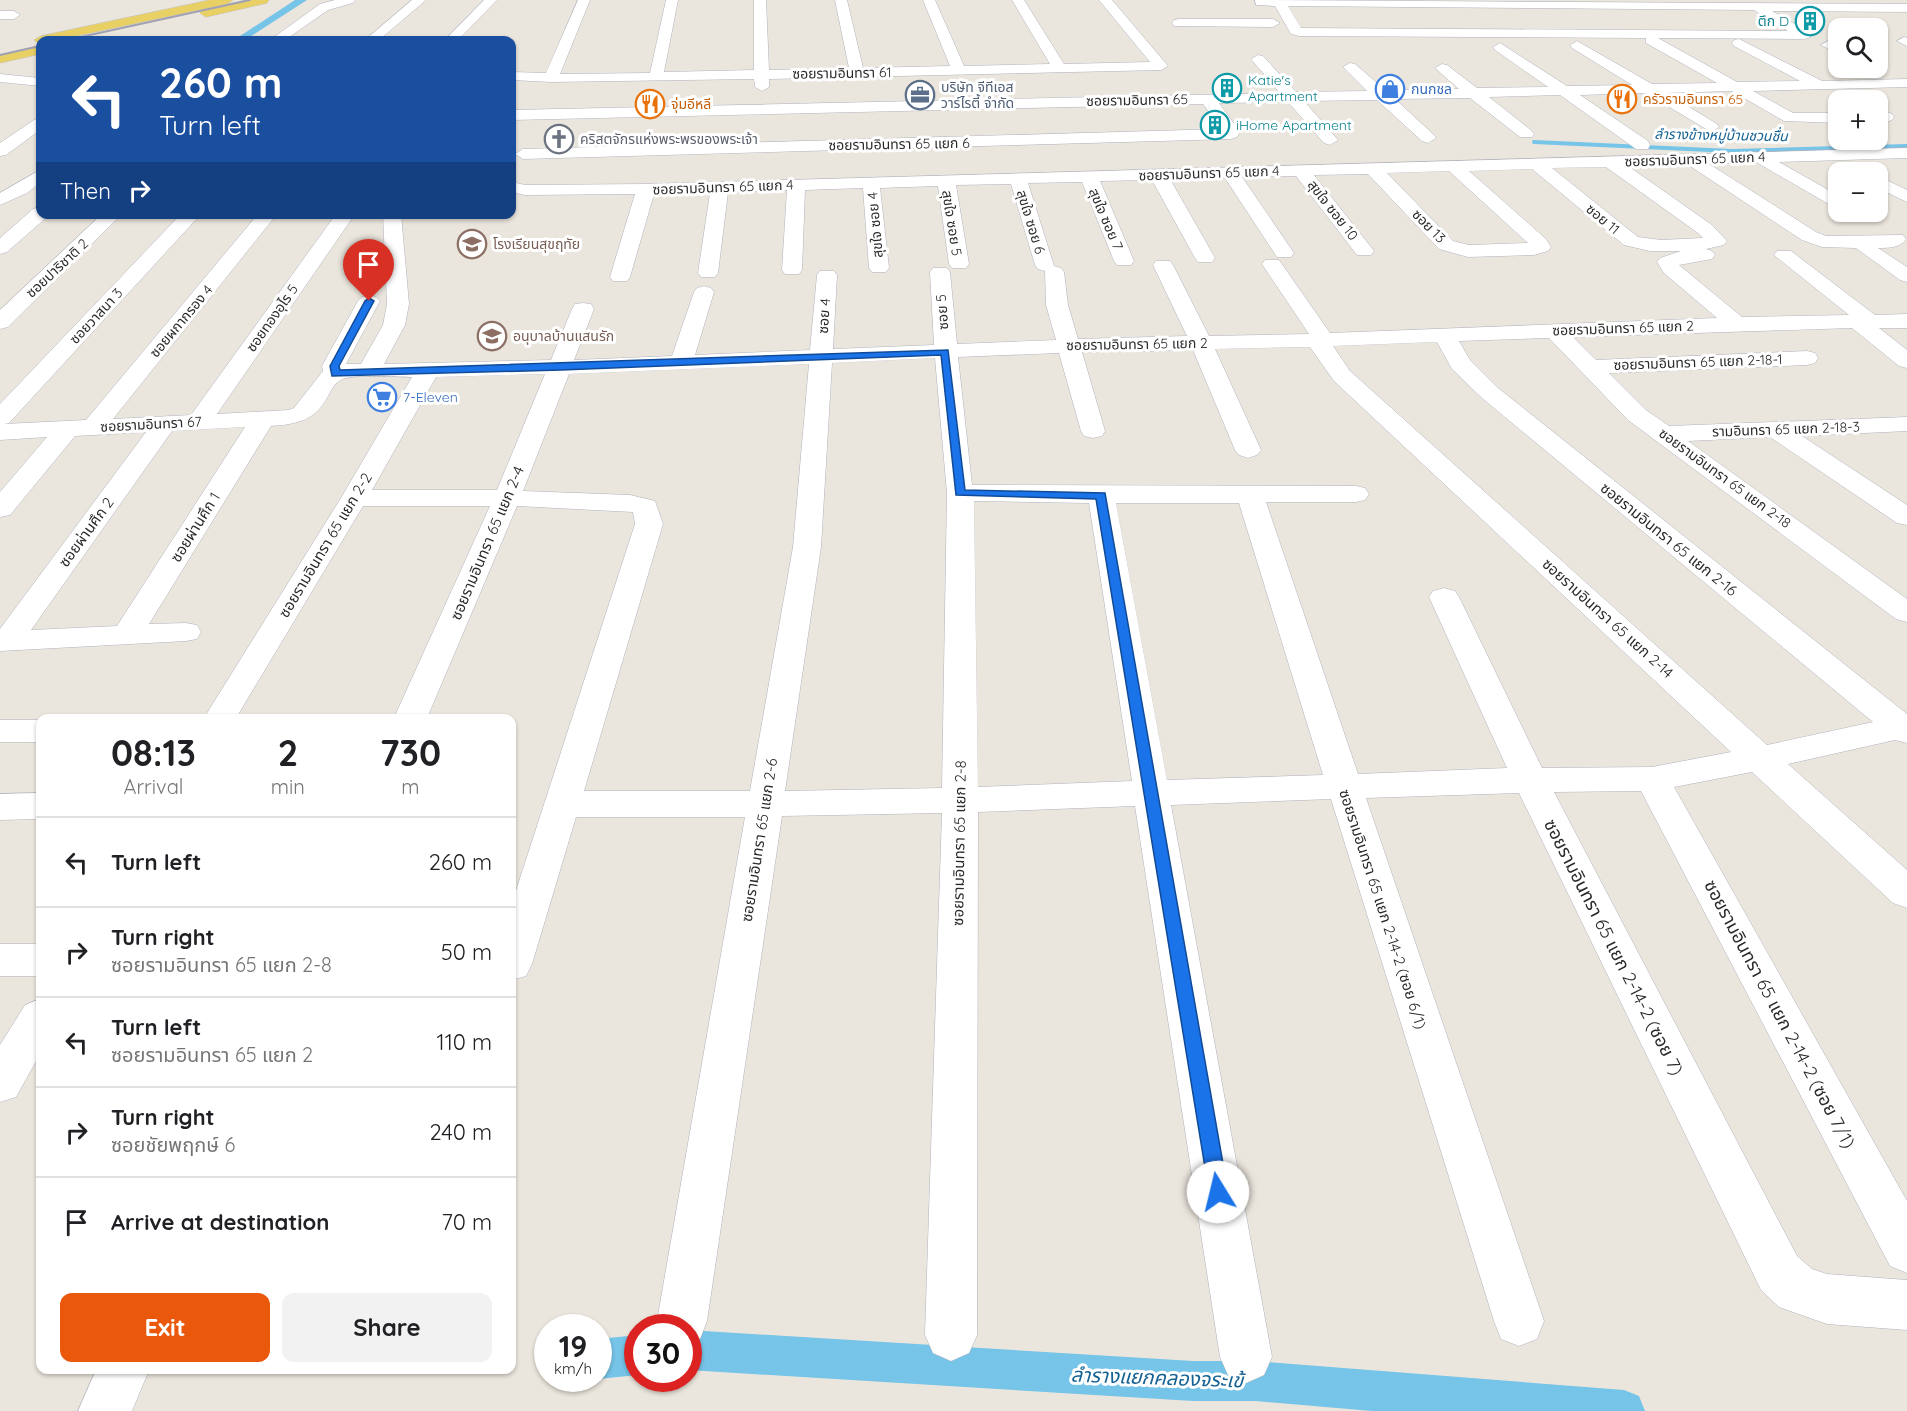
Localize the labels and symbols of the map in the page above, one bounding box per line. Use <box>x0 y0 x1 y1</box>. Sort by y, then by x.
building icon: ตึก D <box>1794 5 1826 37</box>
place label: ตึก D <box>1758 12 1789 30</box>
street label: ซอยรามอินทรา 61 <box>792 63 892 83</box>
place label: Katie's Apartment <box>1248 71 1318 105</box>
building icon: Katie's Apartment <box>1211 72 1243 104</box>
shop icon: กนกชล <box>1374 73 1406 105</box>
place label: บริษัท จีทีเอส วาร์ไรตี้ จำกัด <box>941 78 1014 112</box>
office icon: บริษัท จีทีเอส วาร์ไรตี้ จำกัด <box>904 79 936 111</box>
place label: กนกชล <box>1411 80 1452 98</box>
restaurant icon: ครัวรามอินทรา 65 <box>1606 83 1638 115</box>
restaurant icon: จุ่มอีหลี <box>634 88 666 120</box>
street label: ซอยรามอินทรา 65 <box>1086 90 1188 110</box>
place label: ครัวรามอินทรา 65 <box>1643 90 1743 108</box>
place label: จุ่มอีหลี <box>671 95 711 113</box>
building icon: iHome Apartment <box>1199 109 1231 141</box>
place label: iHome Apartment <box>1236 116 1352 134</box>
church icon: คริสตจักรแห่งพระพรของพระเจ้า <box>543 123 575 155</box>
water label: ลำรางข้างหมู่บ้านชวนชื่น <box>1654 124 1789 145</box>
place label: คริสตจักรแห่งพระพรของพระเจ้า <box>580 130 758 148</box>
street label: ซอยรามอินทรา 65 แยก 6 <box>828 134 970 154</box>
street label: ซอยรามอินทรา 65 แยก 4 <box>1624 148 1766 170</box>
street label: ซอยรามอินทรา 65 แยก 4 <box>1138 162 1280 184</box>
street label: ซอยรามอินทรา 65 แยก 4 <box>652 176 794 198</box>
street label: สุขใจ ซอย 10 <box>1304 176 1362 244</box>
street label: สุขใจ ซอย 7 <box>1085 185 1127 253</box>
street label: สุขใจ ซอย 6 <box>1013 188 1049 257</box>
street label: สุขใจ ซอย 5 <box>938 189 966 257</box>
street label: สุขใจ ซอย 4 <box>863 191 887 259</box>
street label: ซอย 11 <box>1583 200 1623 238</box>
street label: ซอย 13 <box>1408 205 1450 247</box>
school or university icon: โรงเรียนสุขฤทัย <box>456 228 488 260</box>
street label: ซอยปาริชาติ 2 <box>22 234 92 302</box>
place label: โรงเรียนสุขฤทัย <box>493 235 580 253</box>
pin <box>343 239 394 301</box>
street label: ซอยผกากรอง 4 <box>145 281 217 361</box>
street label: ซอยทองอุไร 5 <box>242 281 302 355</box>
street label: ซอยวาสนา 3 <box>65 284 127 348</box>
street label: ซอย 5 <box>932 294 952 330</box>
street label: ซอย 4 <box>814 298 834 334</box>
street label: ซอยรามอินทรา 65 แยก 2 <box>1552 317 1694 339</box>
school or university icon: อนุบาลบ้านแสนรัก <box>476 320 508 352</box>
place label: อนุบาลบ้านแสนรัก <box>513 327 614 345</box>
street label: ซอยรามอินทรา 65 แยก 2 <box>1066 334 1208 354</box>
street label: ซอยรามอินทรา 65 แยก 2-18-1 <box>1613 350 1783 374</box>
supermarket icon: 7-Eleven <box>366 381 398 413</box>
place label: 7-Eleven <box>403 388 458 406</box>
street label: ซอยรามอินทรา 67 <box>100 412 202 436</box>
street label: รามอินทรา 65 แยก 2-18-3 <box>1712 417 1860 441</box>
street label: ซอยรามอินทรา 65 แยก 2-18 <box>1655 424 1795 532</box>
street label: ซอยรามอินทรา 65 แยก 2-4 <box>446 463 528 623</box>
street label: ซอยรามอินทรา 65 แยก 2-2 <box>274 469 376 621</box>
street label: ซอยรามอินทรา 65 แยก 2-16 <box>1597 478 1741 600</box>
street label: ซอยผ่านศึก 1 <box>166 488 224 566</box>
street label: ซอยผ่านศึก 2 <box>54 493 118 571</box>
street label: ซอยรามอินทรา 65 แยก 2-14 <box>1538 554 1678 682</box>
street label: ซอยรามอินทรา 65 แยก 2-6 <box>737 757 781 923</box>
street label: ซอยรามอินทรา 65 แยก 2-8 <box>948 760 970 926</box>
street label: ซอยรามอินทรา 65 แยก 2-14-2 (ซอย 6/1) <box>1335 787 1431 1031</box>
street label: ซอยรามอินทรา 65 แยก 2-14-2 (ซอย 7) <box>1539 815 1689 1079</box>
street label: ซอยรามอินทรา 65 แยก 2-14-2 (ซอย 7/1) <box>1699 876 1861 1152</box>
position arrow <box>1186 1160 1250 1224</box>
speed limit sign: 30 <box>624 1314 702 1392</box>
water label: ลำรางแยกคลองจระเข้ <box>1070 1361 1247 1393</box>

